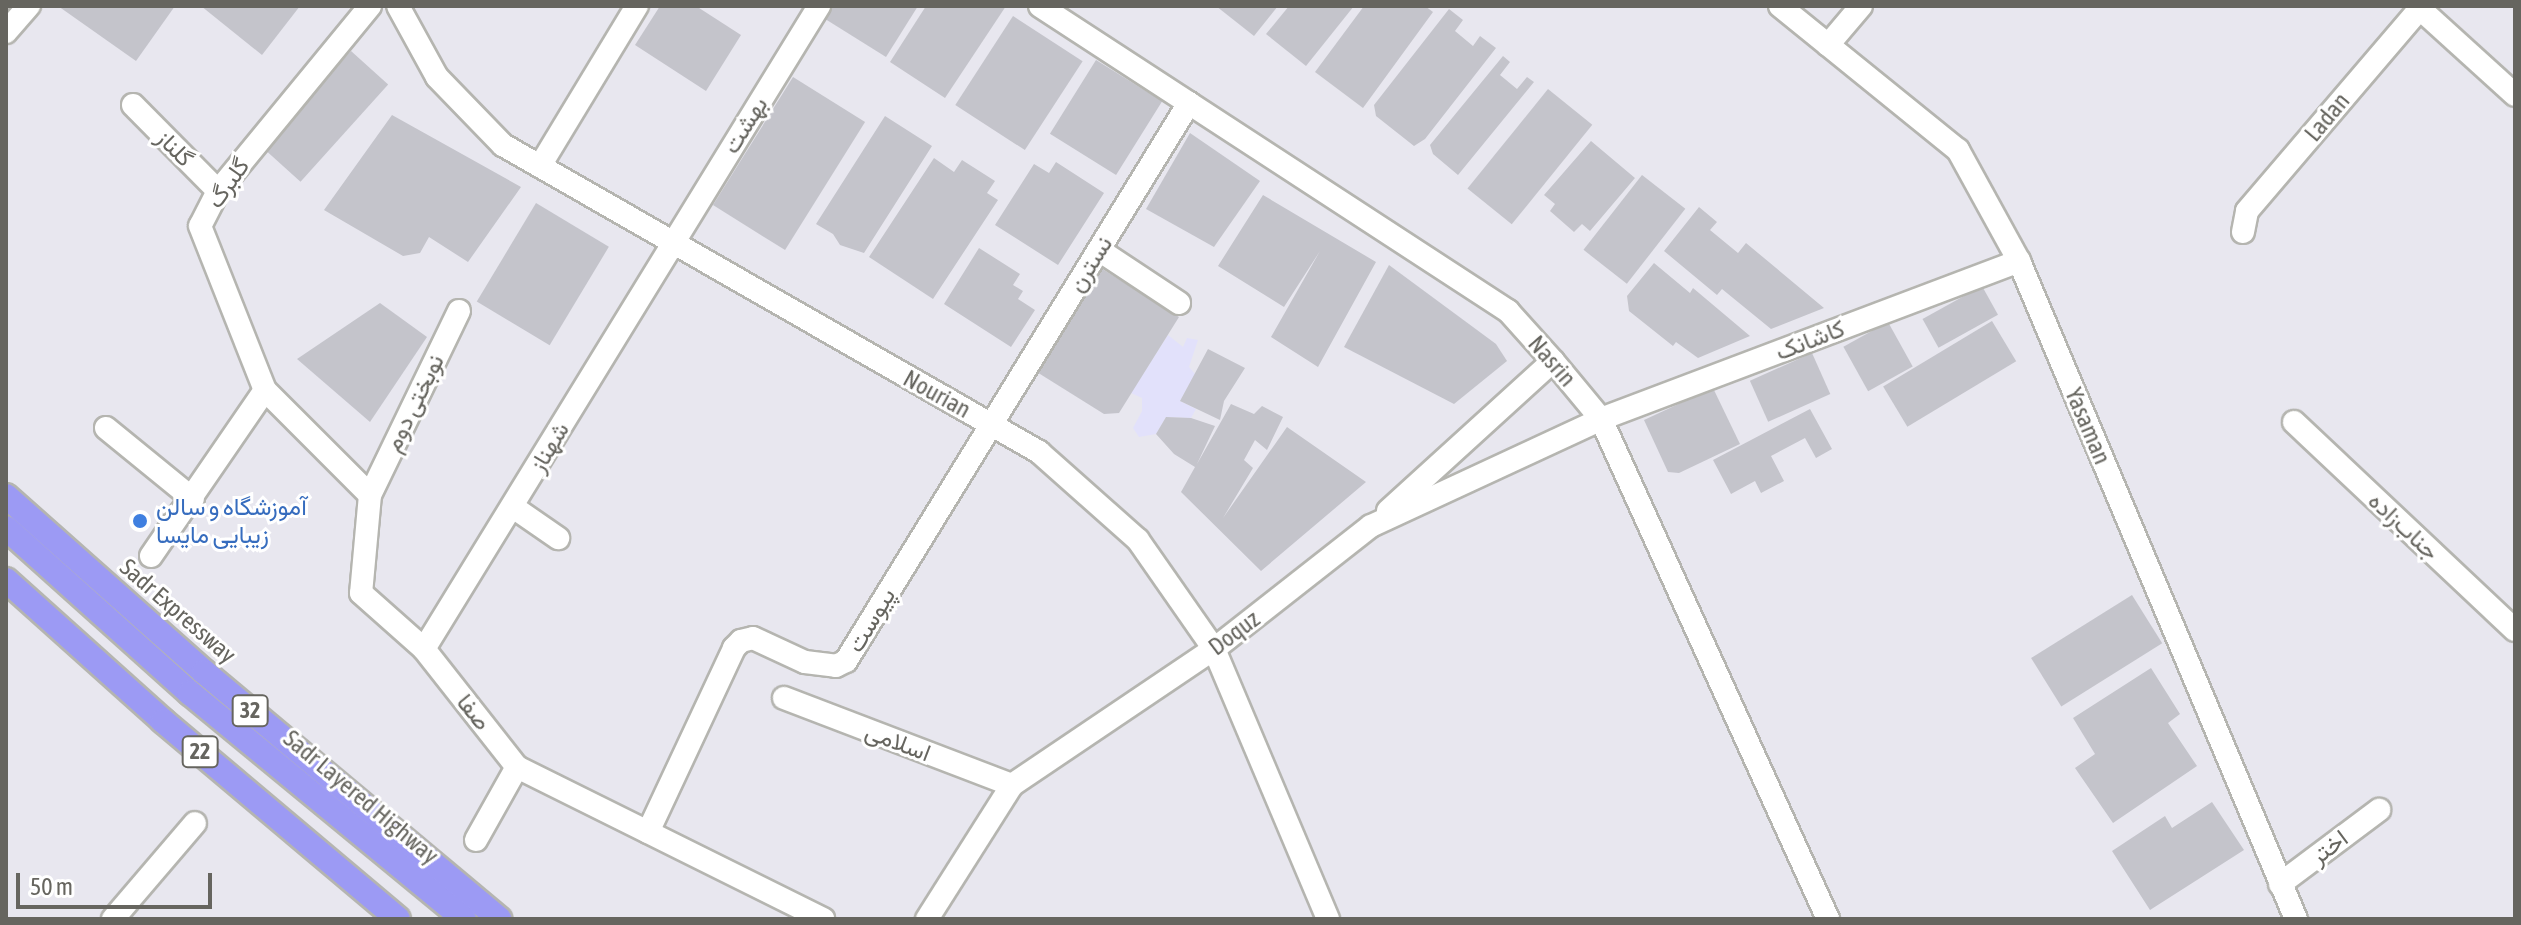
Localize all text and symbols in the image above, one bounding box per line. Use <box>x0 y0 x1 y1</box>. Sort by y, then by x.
street label: Ladan <box>2298 87 2356 147</box>
street label: بهشت <box>716 91 774 159</box>
street label: گلناز <box>150 123 200 173</box>
street label: گلبرگ <box>201 152 255 214</box>
street label: نسترن <box>1062 231 1118 297</box>
street label: کاشانک <box>1771 314 1849 366</box>
street label: Nasrin <box>1522 330 1582 392</box>
street label: نوبختی دوم <box>378 350 450 456</box>
street label: Nourian <box>898 364 976 424</box>
street label: Yasaman <box>2059 384 2117 468</box>
street label: شهناز <box>523 417 575 477</box>
street label: جناب‌زاده <box>2363 486 2445 566</box>
place label: آموزشگاه و سالن زیبایی مایسا <box>156 493 307 549</box>
marker: آموزشگاه و سالن زیبایی مایسا <box>131 512 149 530</box>
street label: Sadr Expressway <box>114 553 242 669</box>
street label: پیوست <box>841 582 901 658</box>
street label: Doquz <box>1203 605 1265 661</box>
street label: صفا <box>451 688 497 736</box>
road number: 32 <box>230 693 270 729</box>
street label: اسلامی <box>861 716 935 768</box>
street label: Sadr Layered Highway <box>278 724 444 870</box>
road number: 22 <box>180 734 220 770</box>
street label: اختر <box>2305 824 2353 870</box>
scale bar <box>20 857 216 907</box>
text: 50 m <box>30 873 73 900</box>

